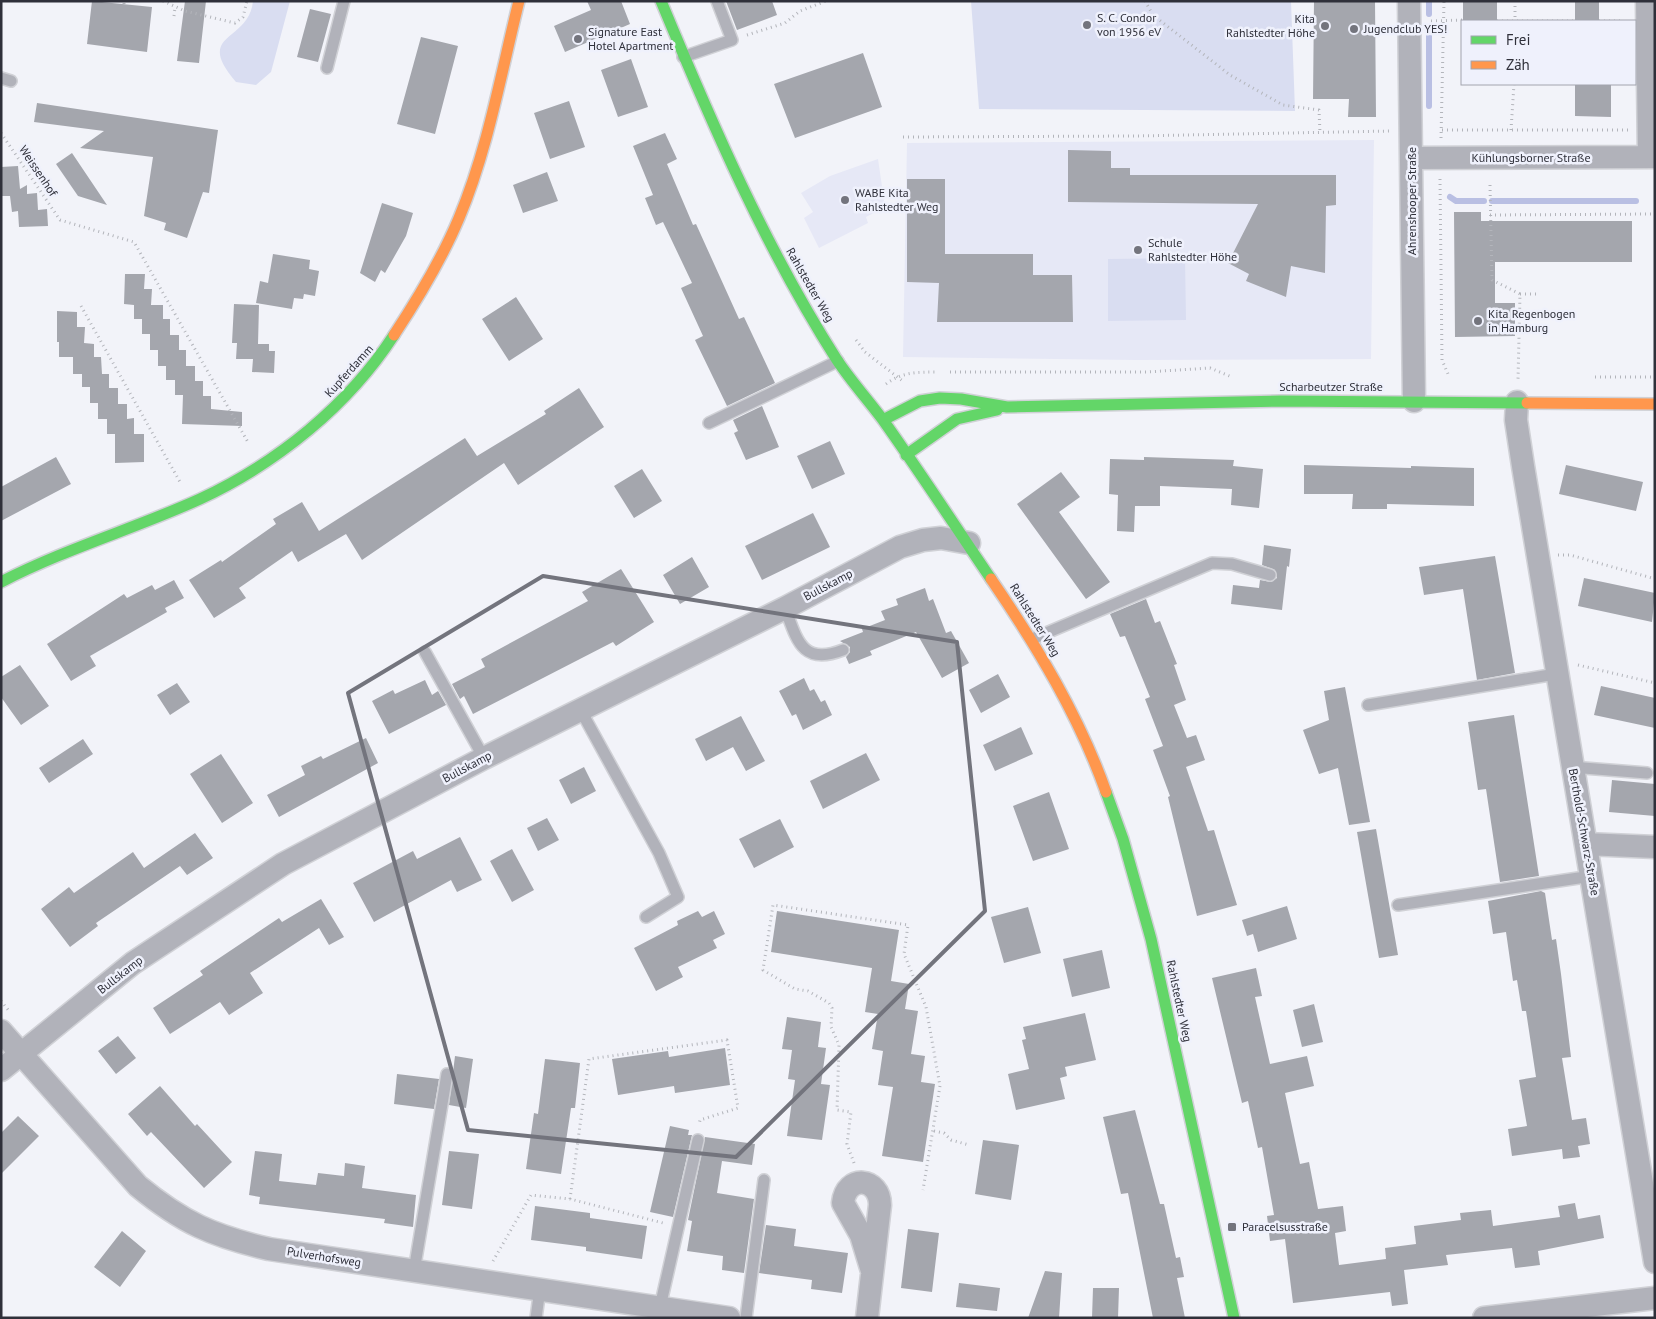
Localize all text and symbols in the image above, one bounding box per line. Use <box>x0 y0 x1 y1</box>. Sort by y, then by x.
place label: S. C. Condor von 1956 eV <box>1097 10 1161 39</box>
place label: Kita Rahlstedter Höhe <box>1226 11 1315 40</box>
marker: S. C. Condor von 1956 eV <box>1081 19 1093 31</box>
marker: Kita Rahlstedter Höhe <box>1319 20 1331 32</box>
legend <box>1461 20 1636 85</box>
place label: Jugendclub YES! <box>1363 21 1447 36</box>
marker: Jugendclub YES! <box>1348 23 1360 35</box>
place label: Signature East Hotel Apartment <box>588 24 673 53</box>
text: Frei <box>1506 30 1531 49</box>
marker: Signature East Hotel Apartment <box>572 33 584 45</box>
text: Zäh <box>1506 55 1530 74</box>
street label: Weissenhof <box>16 142 62 200</box>
street label: Ahrenshooper Straße <box>1404 147 1419 255</box>
street label: Kühlungsborner Straße <box>1472 150 1591 165</box>
place label: WABE Kita Rahlstedter Weg <box>855 185 939 214</box>
marker: WABE Kita Rahlstedter Weg <box>839 194 851 206</box>
place label: Schule Rahlstedter Höhe <box>1148 235 1237 264</box>
marker: Schule Rahlstedter Höhe <box>1132 244 1144 256</box>
street label: Rahlstedter Weg <box>783 245 838 325</box>
place label: Kita Regenbogen in Hamburg <box>1488 306 1575 335</box>
marker: Kita Regenbogen in Hamburg <box>1472 315 1484 327</box>
street label: Kupferdamm <box>321 341 376 400</box>
street label: Scharbeutzer Straße <box>1279 379 1383 394</box>
street label: Bullskamp <box>801 565 855 604</box>
street label: Rahlstedter Weg <box>1007 580 1064 659</box>
street label: Bullskamp <box>440 747 494 786</box>
street label: Berthold-Schwarz-Straße <box>1566 767 1603 897</box>
street label: Bullskamp <box>94 952 145 997</box>
street label: Rahlstedter Weg <box>1163 958 1196 1043</box>
place label: Paracelsusstraße <box>1242 1219 1328 1234</box>
marker: Paracelsusstraße <box>1226 1221 1238 1233</box>
street label: Pulverhofsweg <box>286 1243 362 1270</box>

